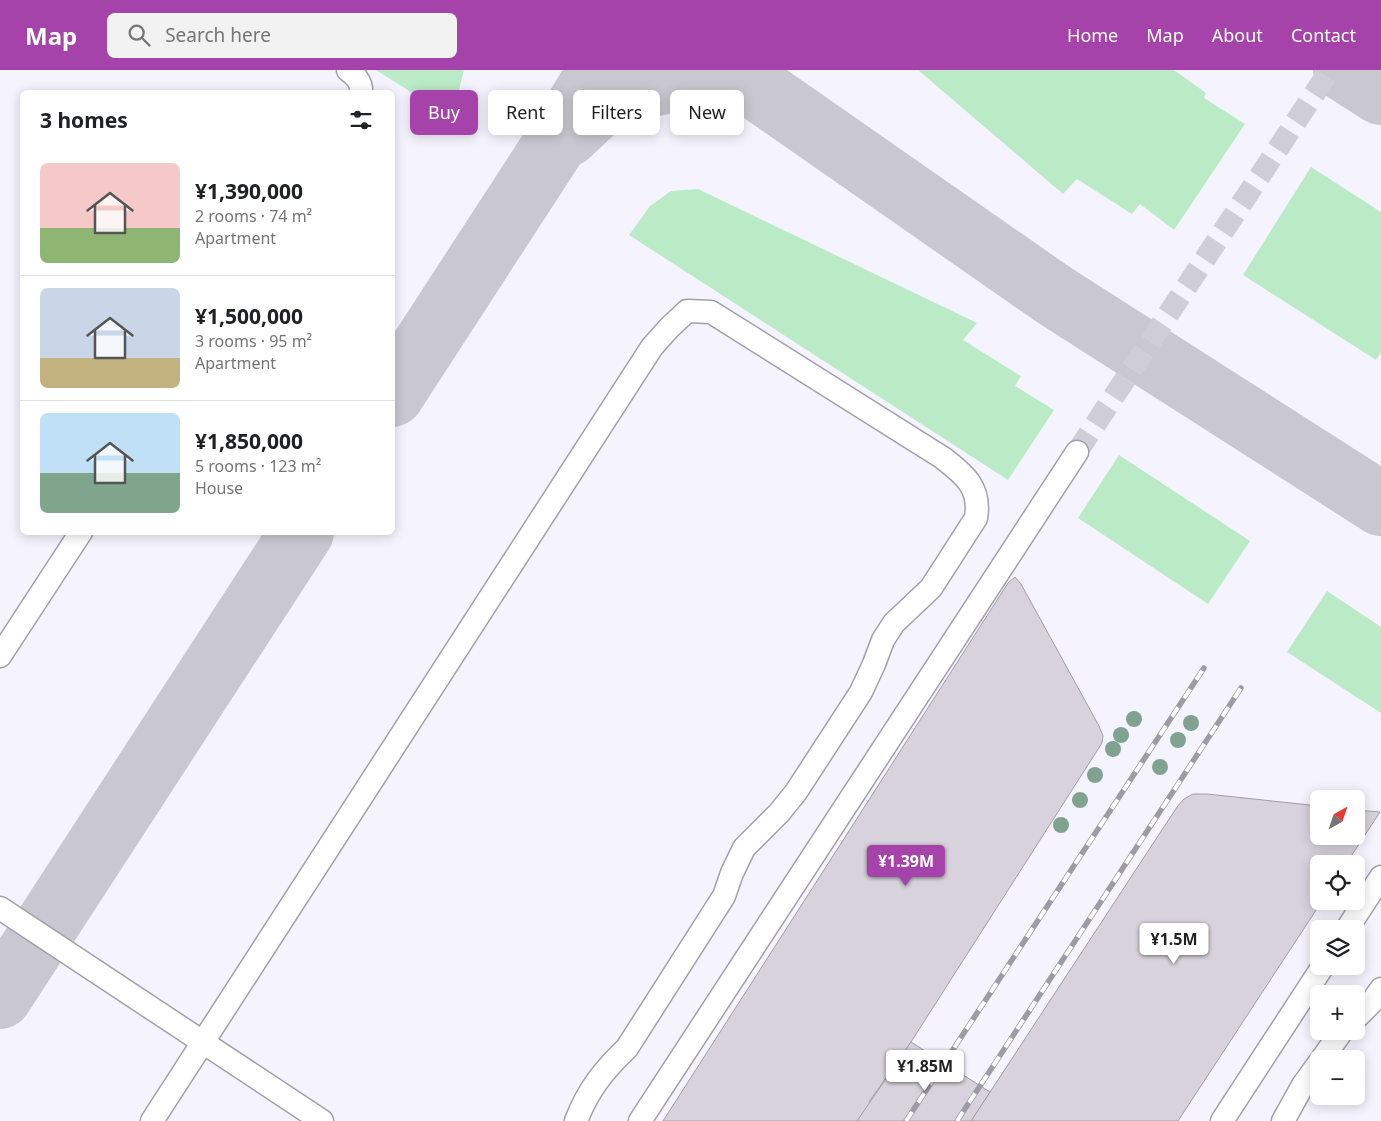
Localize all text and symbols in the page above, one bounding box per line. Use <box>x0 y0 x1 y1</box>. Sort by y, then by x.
search box <box>107 13 457 58</box>
text: Map <box>25 19 77 52</box>
icon: search <box>125 21 153 49</box>
text: Search here <box>165 22 271 48</box>
text: Home <box>1067 23 1118 47</box>
text: Map <box>1146 23 1184 47</box>
text: About <box>1212 23 1263 47</box>
text: Contact <box>1291 23 1356 47</box>
chip: Buy <box>410 90 478 135</box>
chip: Rent <box>488 90 563 135</box>
chip: Filters <box>573 90 660 135</box>
chip: New <box>670 90 744 135</box>
text: 3 homes <box>40 106 128 134</box>
icon: filters <box>347 106 375 134</box>
text: ¥1,390,000 <box>195 177 303 205</box>
icon: home <box>80 183 140 243</box>
text: 2 rooms · 74 m² <box>195 205 312 227</box>
text: Apartment <box>195 227 276 249</box>
text: ¥1,500,000 <box>195 302 303 330</box>
icon: home <box>80 308 140 368</box>
text: 3 rooms · 95 m² <box>195 330 312 352</box>
text: Apartment <box>195 352 276 374</box>
text: ¥1,850,000 <box>195 427 303 455</box>
icon: home <box>80 433 140 493</box>
text: 5 rooms · 123 m² <box>195 455 321 477</box>
text: House <box>195 477 243 499</box>
north arrow <box>1310 790 1365 845</box>
map controls <box>1310 790 1365 1105</box>
pin: ¥1.39M <box>865 844 947 887</box>
text: ¥1.39M <box>878 850 934 872</box>
button: locate <box>1310 855 1365 910</box>
button: layers <box>1310 920 1365 975</box>
pin: ¥1.5M <box>1139 922 1209 965</box>
text: ¥1.5M <box>1150 928 1198 950</box>
button: + <box>1310 985 1365 1040</box>
pin: ¥1.85M <box>884 1050 966 1092</box>
button: − <box>1310 1050 1365 1105</box>
text: ¥1.85M <box>897 1055 953 1077</box>

